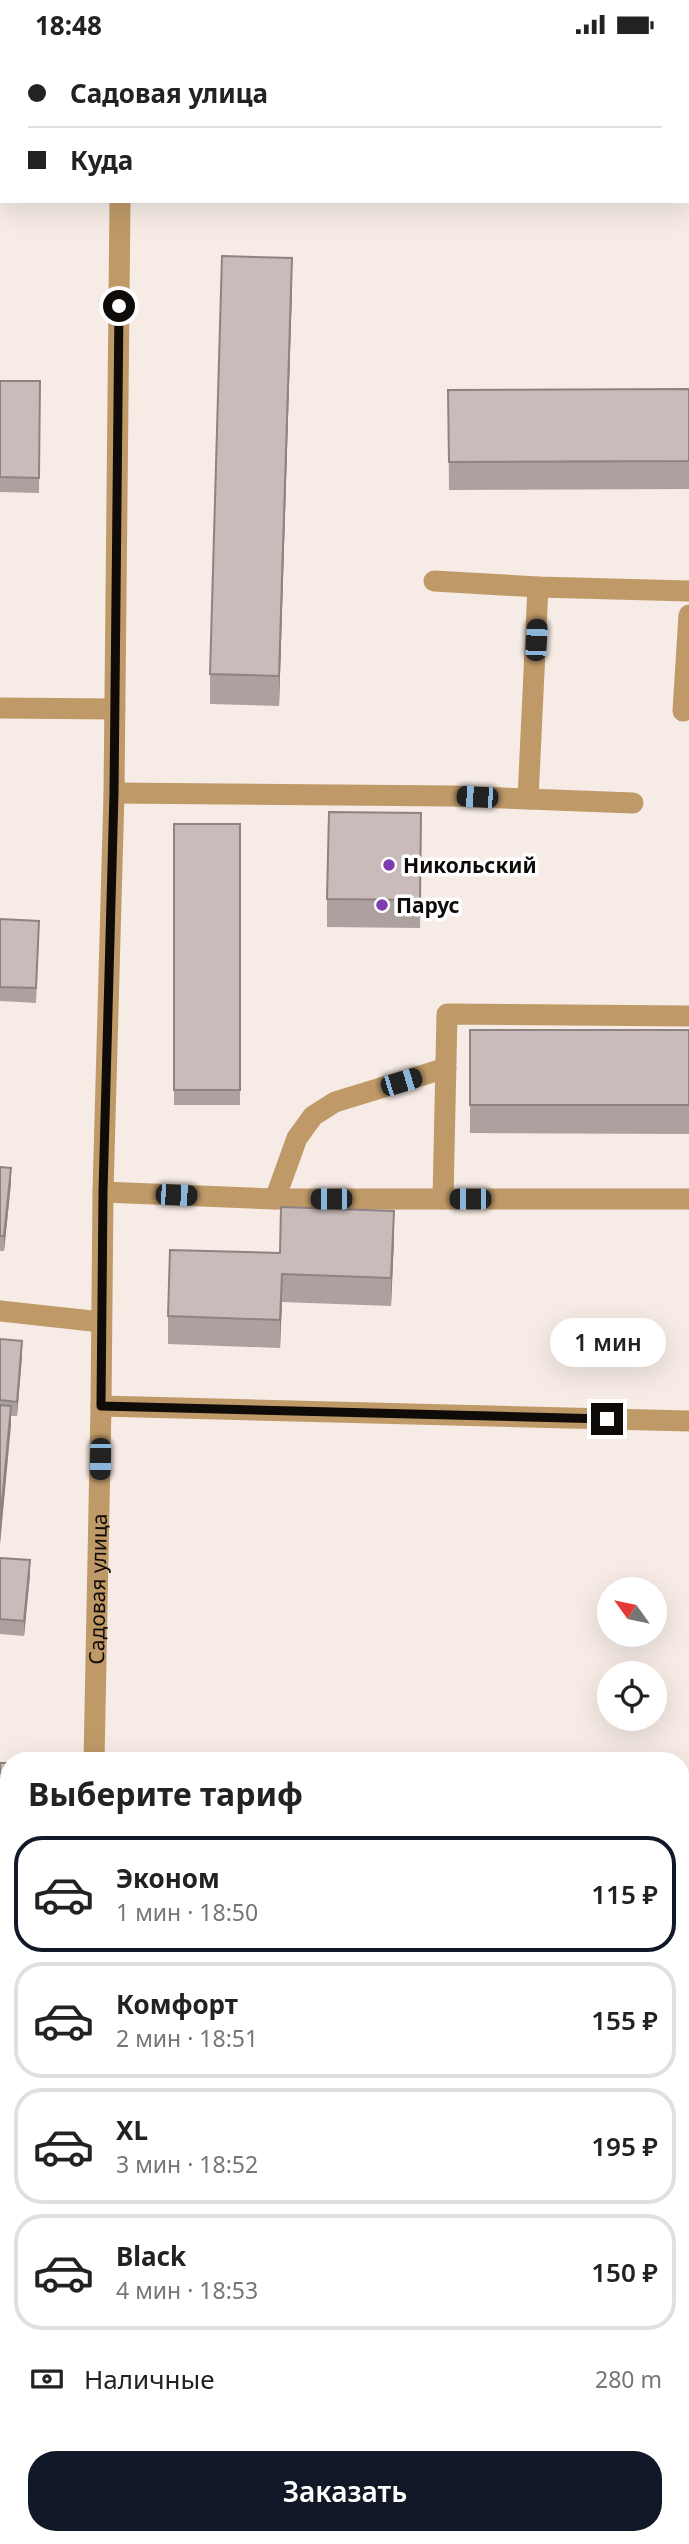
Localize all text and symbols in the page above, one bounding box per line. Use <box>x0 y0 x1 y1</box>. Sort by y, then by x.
text: 18:48 <box>35 7 102 43</box>
text: Садовая улица <box>70 75 268 111</box>
text: Куда <box>70 142 133 178</box>
route start <box>103 290 135 322</box>
car <box>525 618 548 662</box>
car <box>456 785 499 809</box>
place label: Никольский <box>403 851 537 879</box>
marker: Никольский <box>381 857 397 873</box>
place label: Парус <box>396 891 460 919</box>
marker: Парус <box>374 897 390 913</box>
car <box>378 1066 425 1098</box>
car <box>155 1184 198 1206</box>
car <box>311 1189 353 1210</box>
car <box>450 1189 492 1210</box>
callout: 1 мин <box>549 1317 665 1367</box>
text: 1 мин <box>574 1326 642 1358</box>
route end <box>591 1403 623 1435</box>
car <box>90 1438 111 1480</box>
street label: Садовая улица <box>82 1513 113 1665</box>
north arrow <box>597 1577 667 1647</box>
map controls <box>597 1577 667 1731</box>
button: locate <box>597 1661 667 1731</box>
text: Выберите тариф <box>28 1772 303 1815</box>
text: Эконом <box>116 1860 220 1896</box>
icon: car <box>32 1863 95 1926</box>
text: 115 ₽ <box>591 1876 658 1912</box>
text: 1 мин · 18:50 <box>116 1896 258 1928</box>
text: Комфорт <box>116 1986 238 2022</box>
icon: car <box>32 1989 95 2052</box>
text: 155 ₽ <box>591 2002 658 2038</box>
text: 2 мин · 18:51 <box>116 2022 258 2054</box>
text: XL <box>116 2112 148 2148</box>
icon: car <box>32 2115 95 2178</box>
text: 195 ₽ <box>591 2128 658 2164</box>
text: 3 мин · 18:52 <box>116 2148 258 2180</box>
text: Black <box>116 2238 186 2274</box>
icon: car <box>32 2241 95 2304</box>
text: 150 ₽ <box>591 2254 658 2290</box>
text: 4 мин · 18:53 <box>116 2274 258 2306</box>
icon: cash <box>28 2360 66 2398</box>
text: Наличные <box>84 2361 215 2397</box>
text: 280 m <box>595 2363 662 2395</box>
button: Заказать <box>28 2451 662 2531</box>

